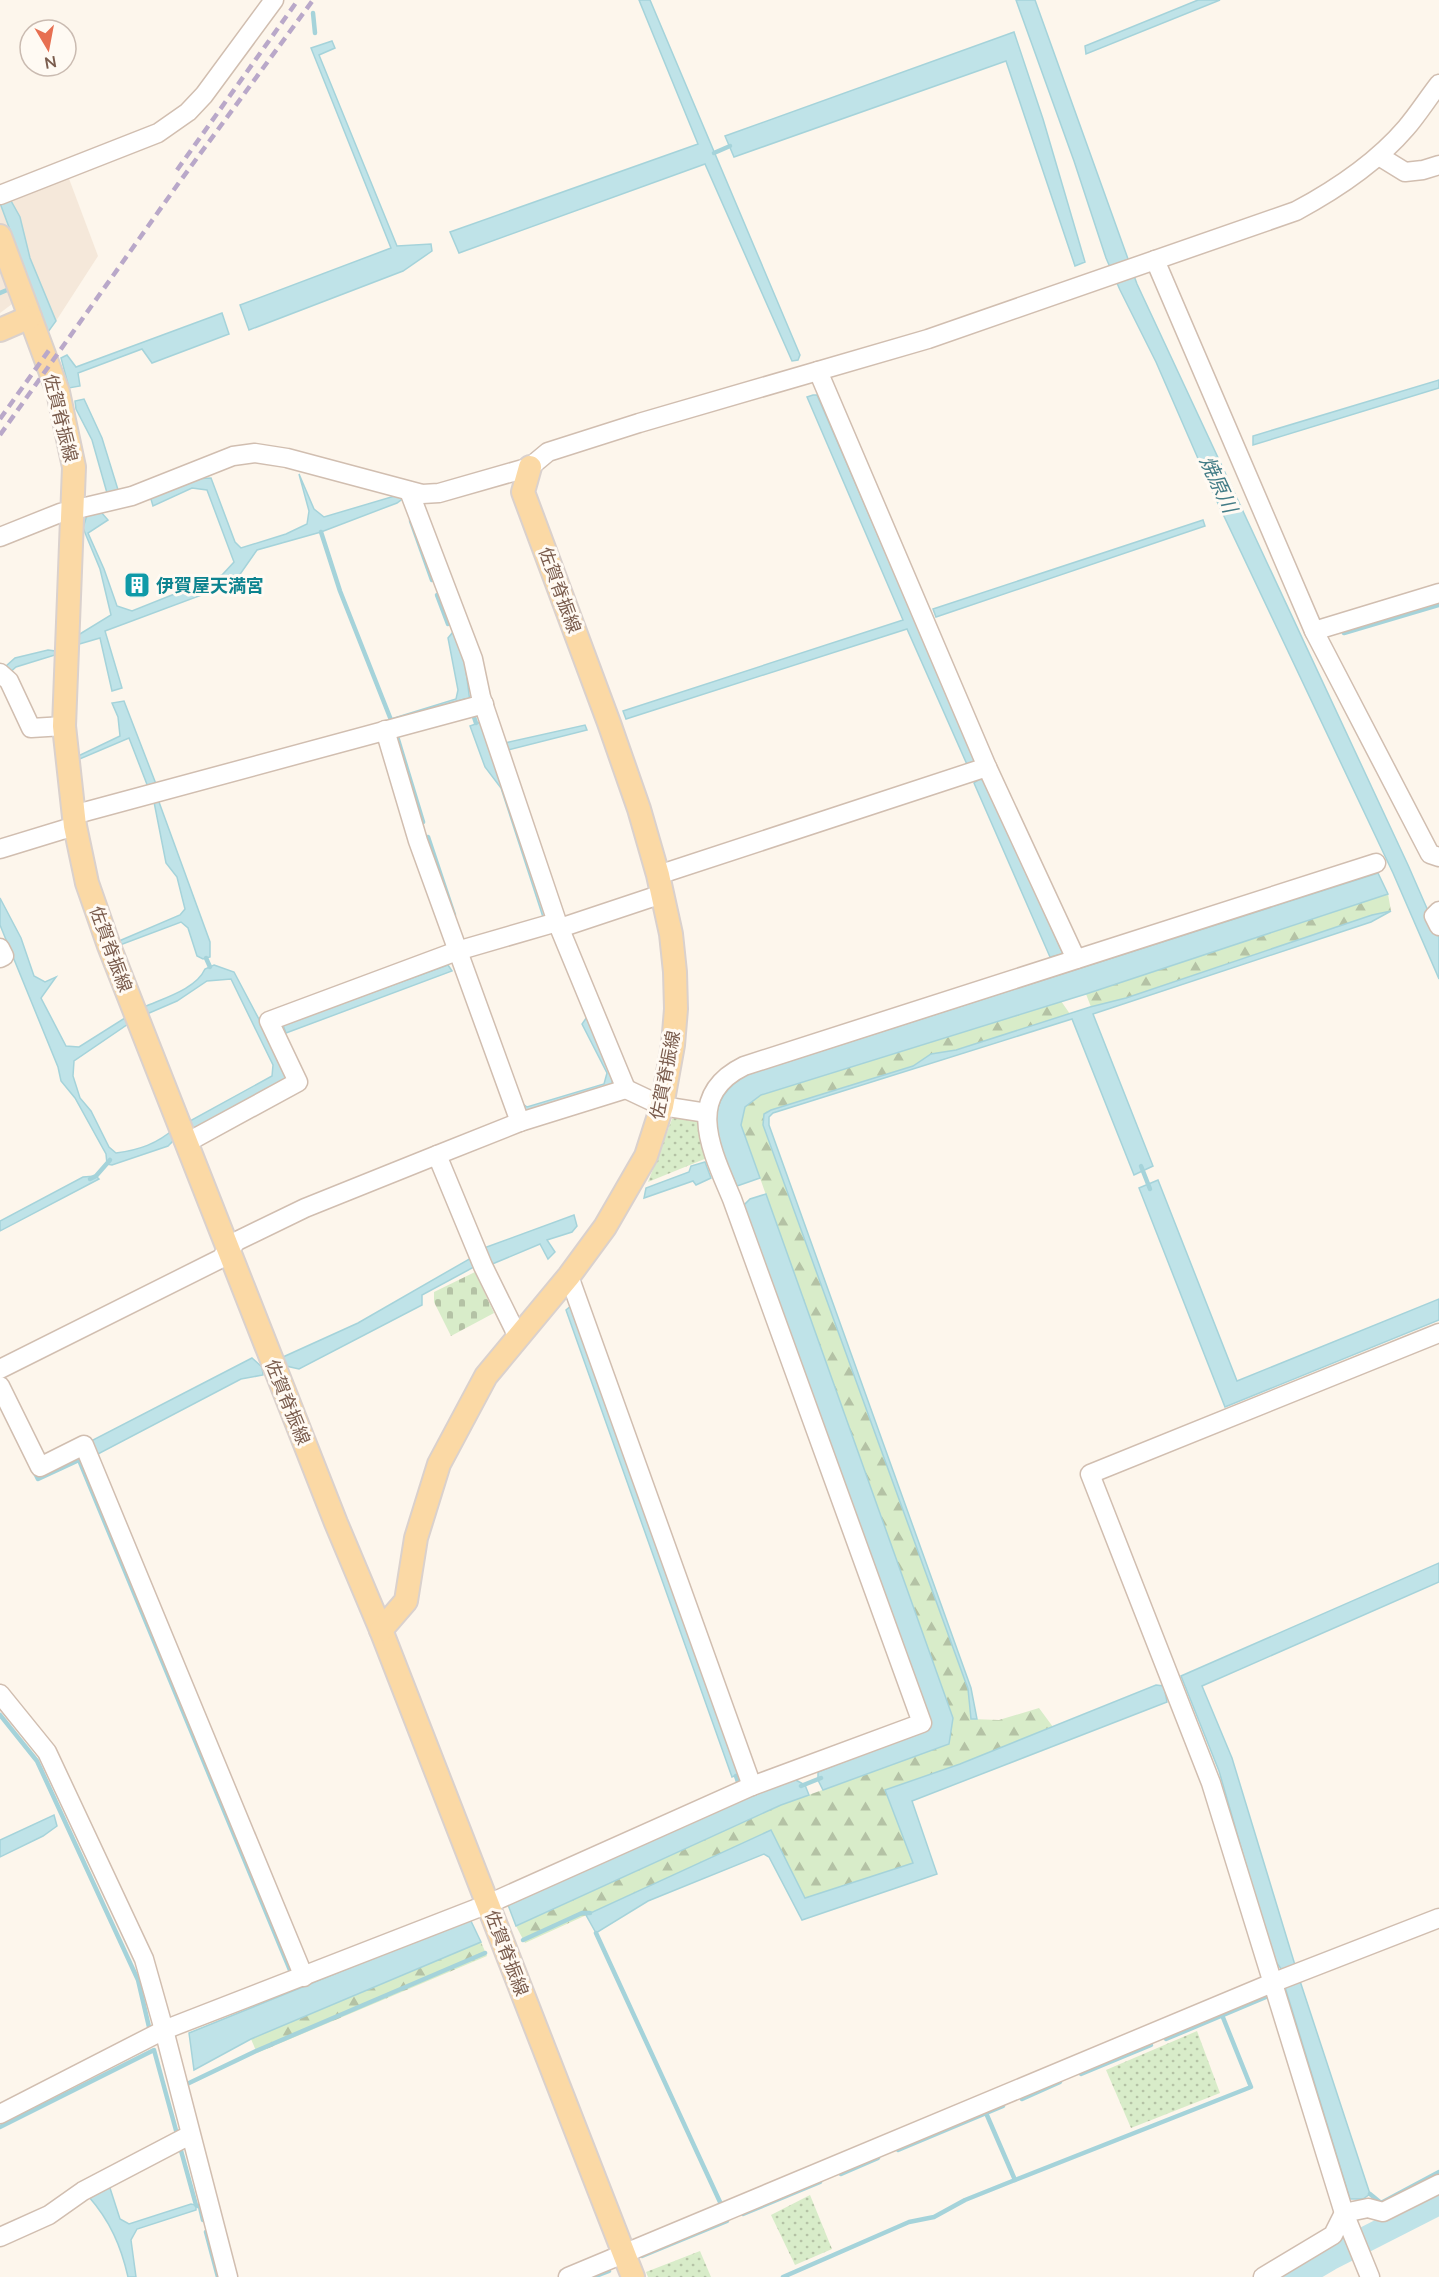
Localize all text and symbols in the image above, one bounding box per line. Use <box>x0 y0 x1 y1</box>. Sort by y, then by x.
north arrow <box>18 18 78 78</box>
text: N <box>43 52 58 74</box>
street label: 佐賀脊振線 <box>39 372 83 464</box>
water label: 焼原川 <box>1195 452 1244 518</box>
street label: 佐賀脊振線 <box>534 544 586 636</box>
building icon: 伊賀屋天満宮 <box>122 570 152 600</box>
place label: 伊賀屋天満宮 <box>156 574 264 597</box>
street label: 佐賀脊振線 <box>85 903 137 995</box>
street label: 佐賀脊振線 <box>645 1029 685 1121</box>
street label: 佐賀脊振線 <box>260 1356 316 1448</box>
street label: 佐賀脊振線 <box>480 1907 534 1999</box>

